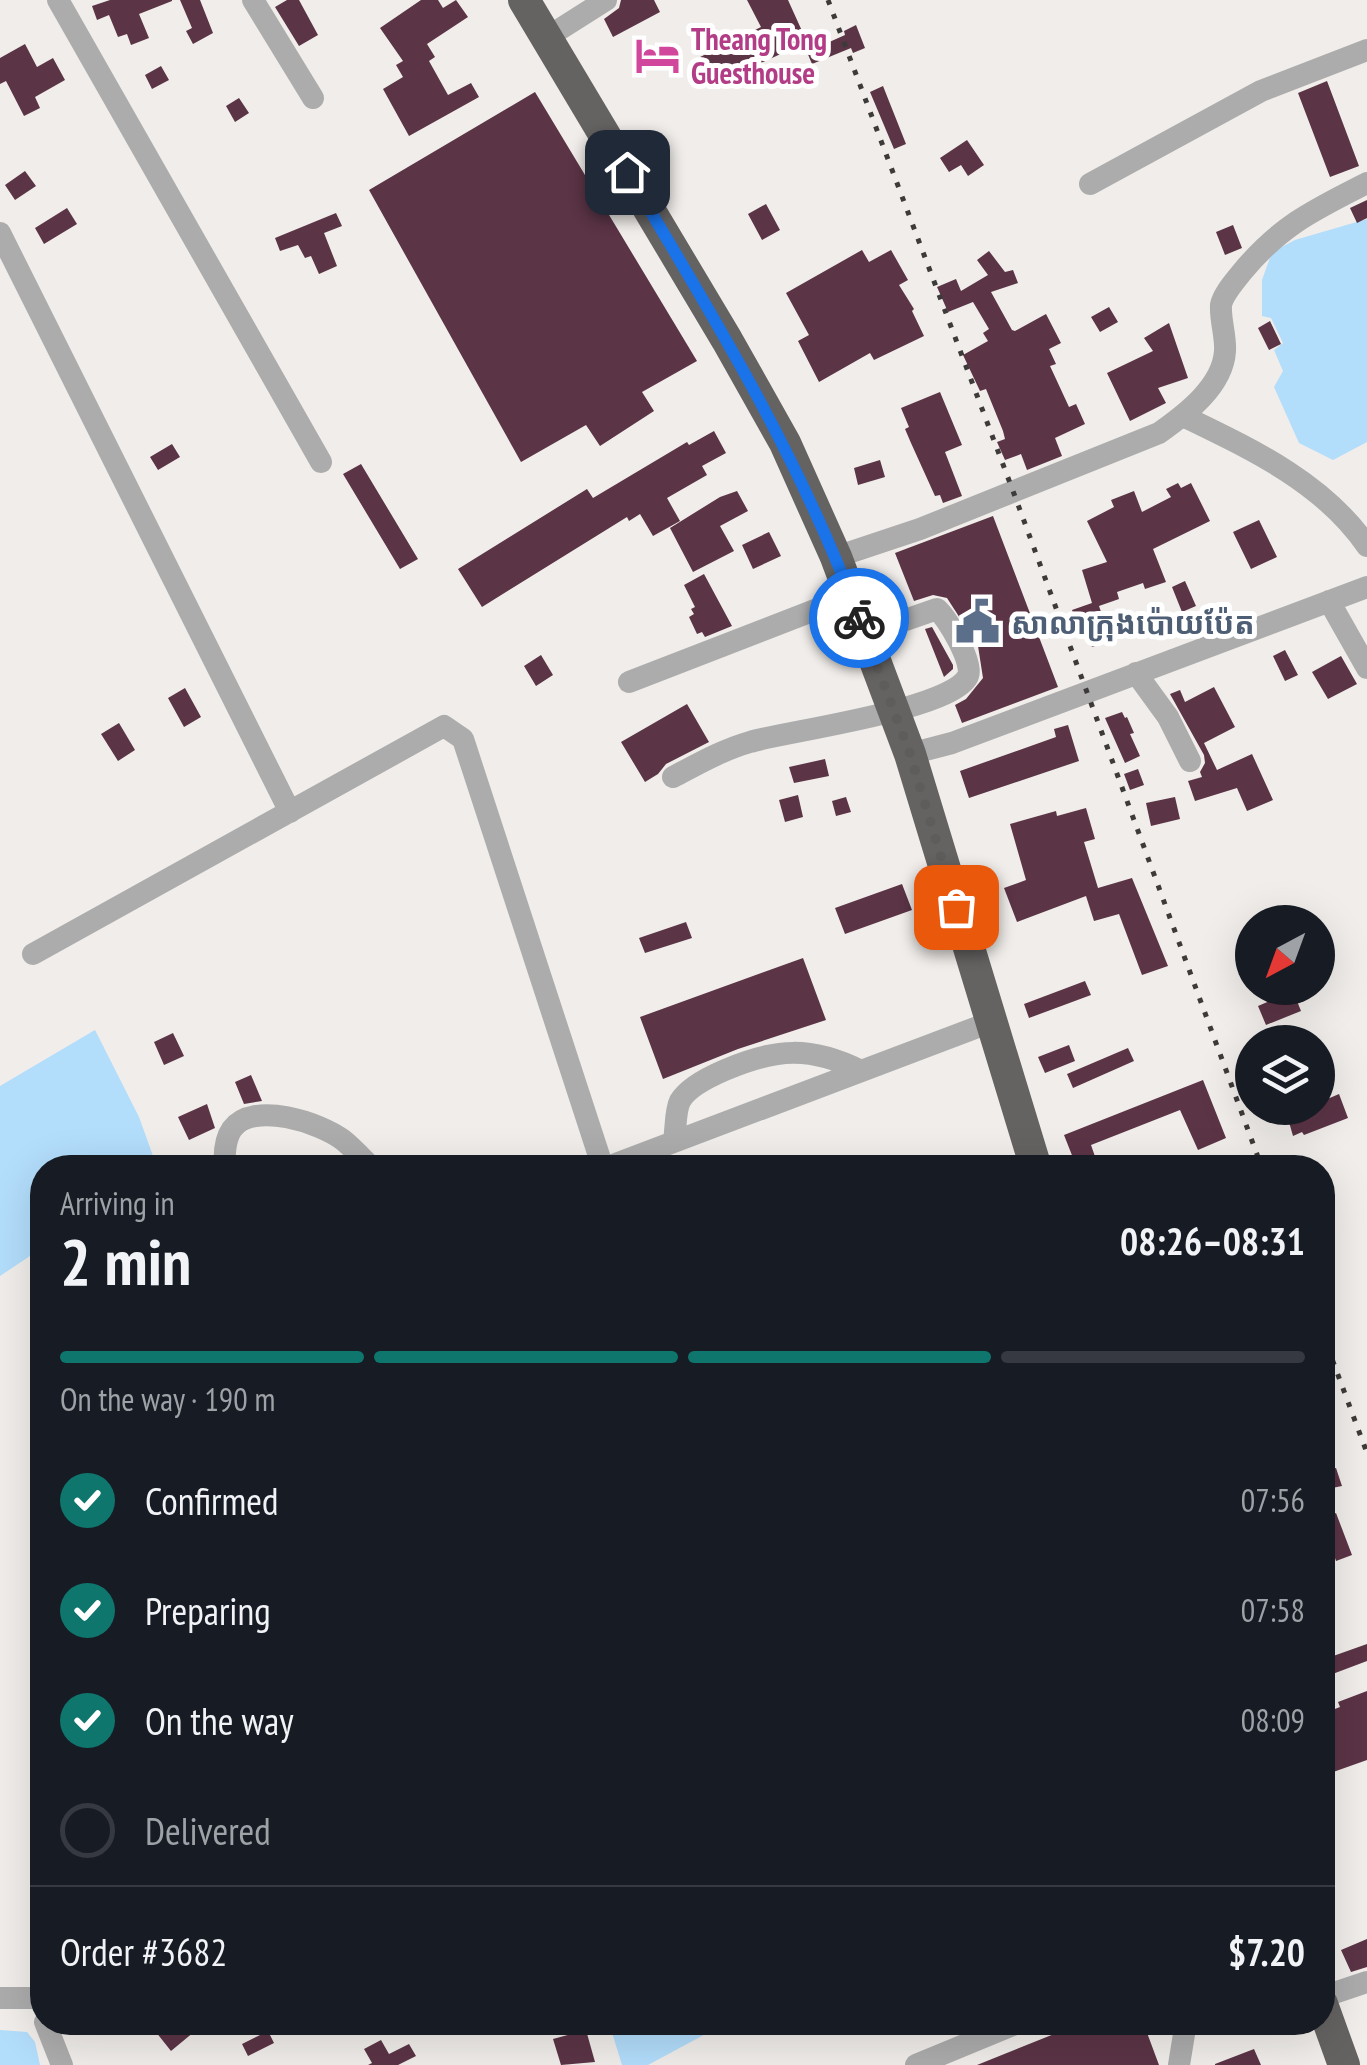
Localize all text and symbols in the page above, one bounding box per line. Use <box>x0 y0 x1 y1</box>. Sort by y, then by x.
place label: Theang Tong Guesthouse <box>691 19 827 92</box>
hotel icon: Theang Tong Guesthouse <box>634 31 682 79</box>
pin <box>585 130 670 215</box>
icon: home <box>600 145 655 200</box>
courier <box>809 568 909 668</box>
icon: bike <box>832 591 887 646</box>
public building icon: សាលាក្រុងប៉ោយប៉ែត <box>954 598 1002 646</box>
place label: សាលាក្រុងប៉ោយប៉ែត <box>1011 603 1255 642</box>
pin <box>914 865 999 950</box>
icon: bag <box>929 880 984 935</box>
north arrow <box>1235 905 1335 1005</box>
map controls <box>1235 905 1335 1125</box>
button: layers <box>1235 1025 1335 1125</box>
text: Arriving in <box>60 1182 175 1224</box>
text: 08:26–08:31 <box>1120 1216 1305 1265</box>
text: 2 min <box>60 1219 191 1303</box>
text: On the way · 190 m <box>60 1378 275 1420</box>
icon: check <box>60 1473 115 1528</box>
text: Confirmed <box>145 1476 278 1525</box>
text: 07:56 <box>1241 1479 1305 1521</box>
icon: check <box>60 1583 115 1638</box>
text: Preparing <box>145 1586 271 1635</box>
text: 07:58 <box>1241 1589 1305 1631</box>
icon: check <box>60 1693 115 1748</box>
text: On the way <box>145 1696 293 1745</box>
text: 08:09 <box>1241 1699 1305 1741</box>
text: Delivered <box>145 1806 271 1855</box>
text: Order #3682 <box>60 1927 227 1976</box>
text: $7.20 <box>1228 1927 1305 1976</box>

